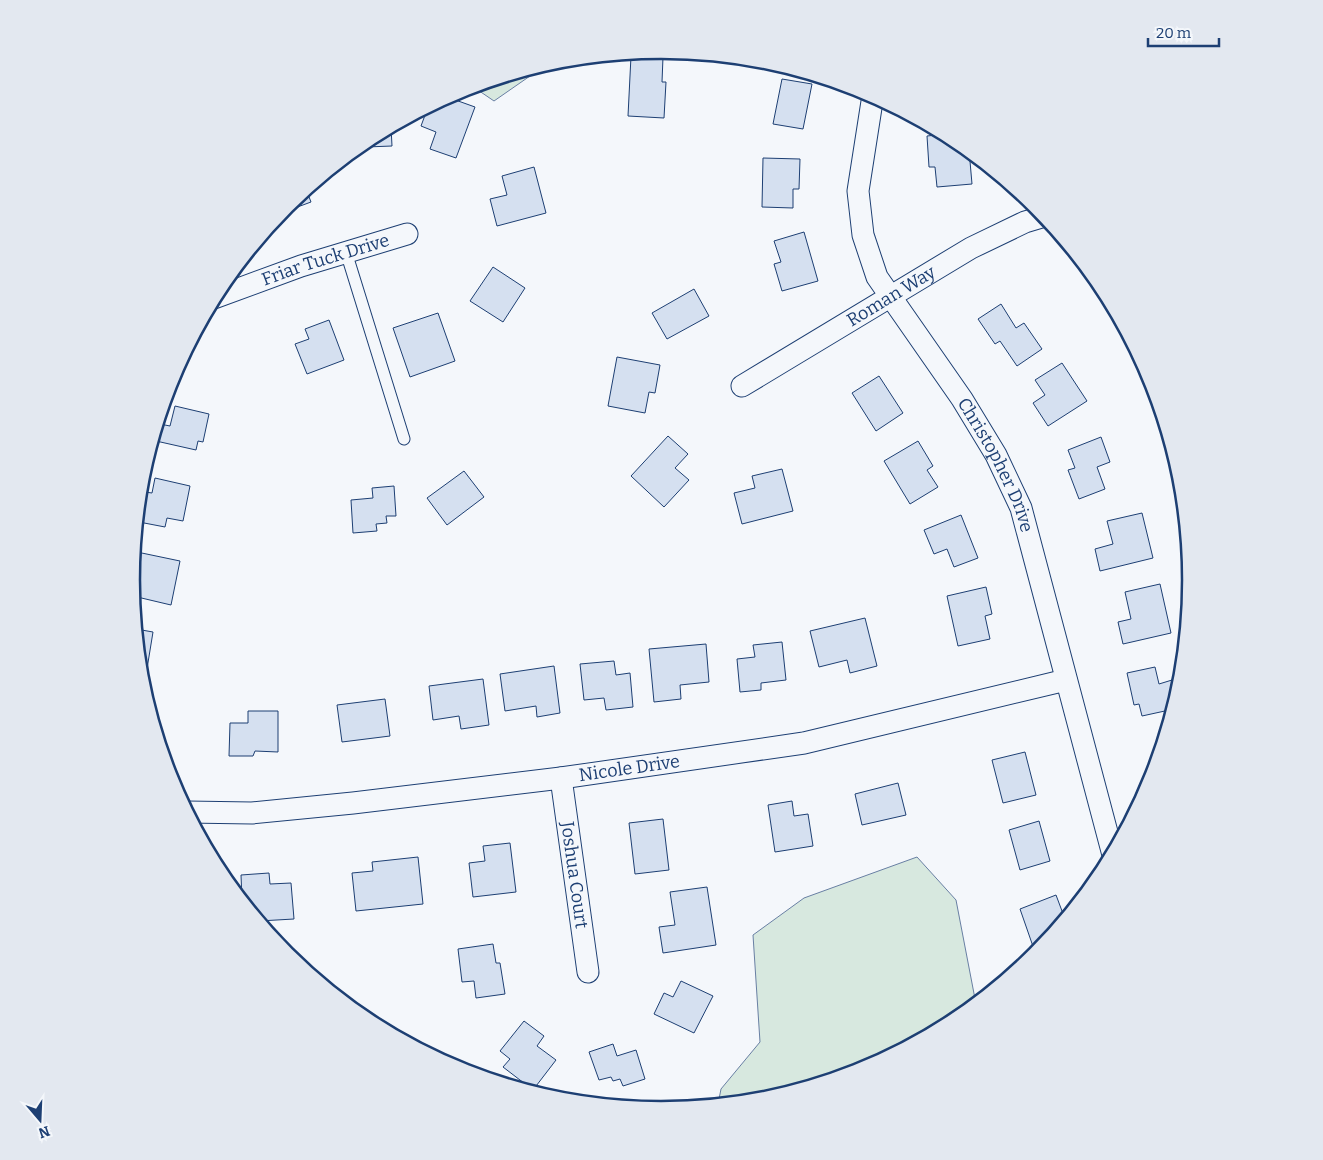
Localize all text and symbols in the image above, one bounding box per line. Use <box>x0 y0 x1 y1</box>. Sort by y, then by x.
scale bar <box>1148 15 1219 47</box>
text: 20 m <box>1156 24 1192 42</box>
street label: Friar Tuck Drive <box>259 229 392 290</box>
street label: Roman Way <box>843 261 940 331</box>
street label: Christopher Drive <box>953 394 1038 535</box>
street label: Nicole Drive <box>577 750 681 786</box>
street label: Joshua Court <box>556 819 593 930</box>
north arrow <box>15 1095 65 1145</box>
text: N <box>36 1122 52 1142</box>

